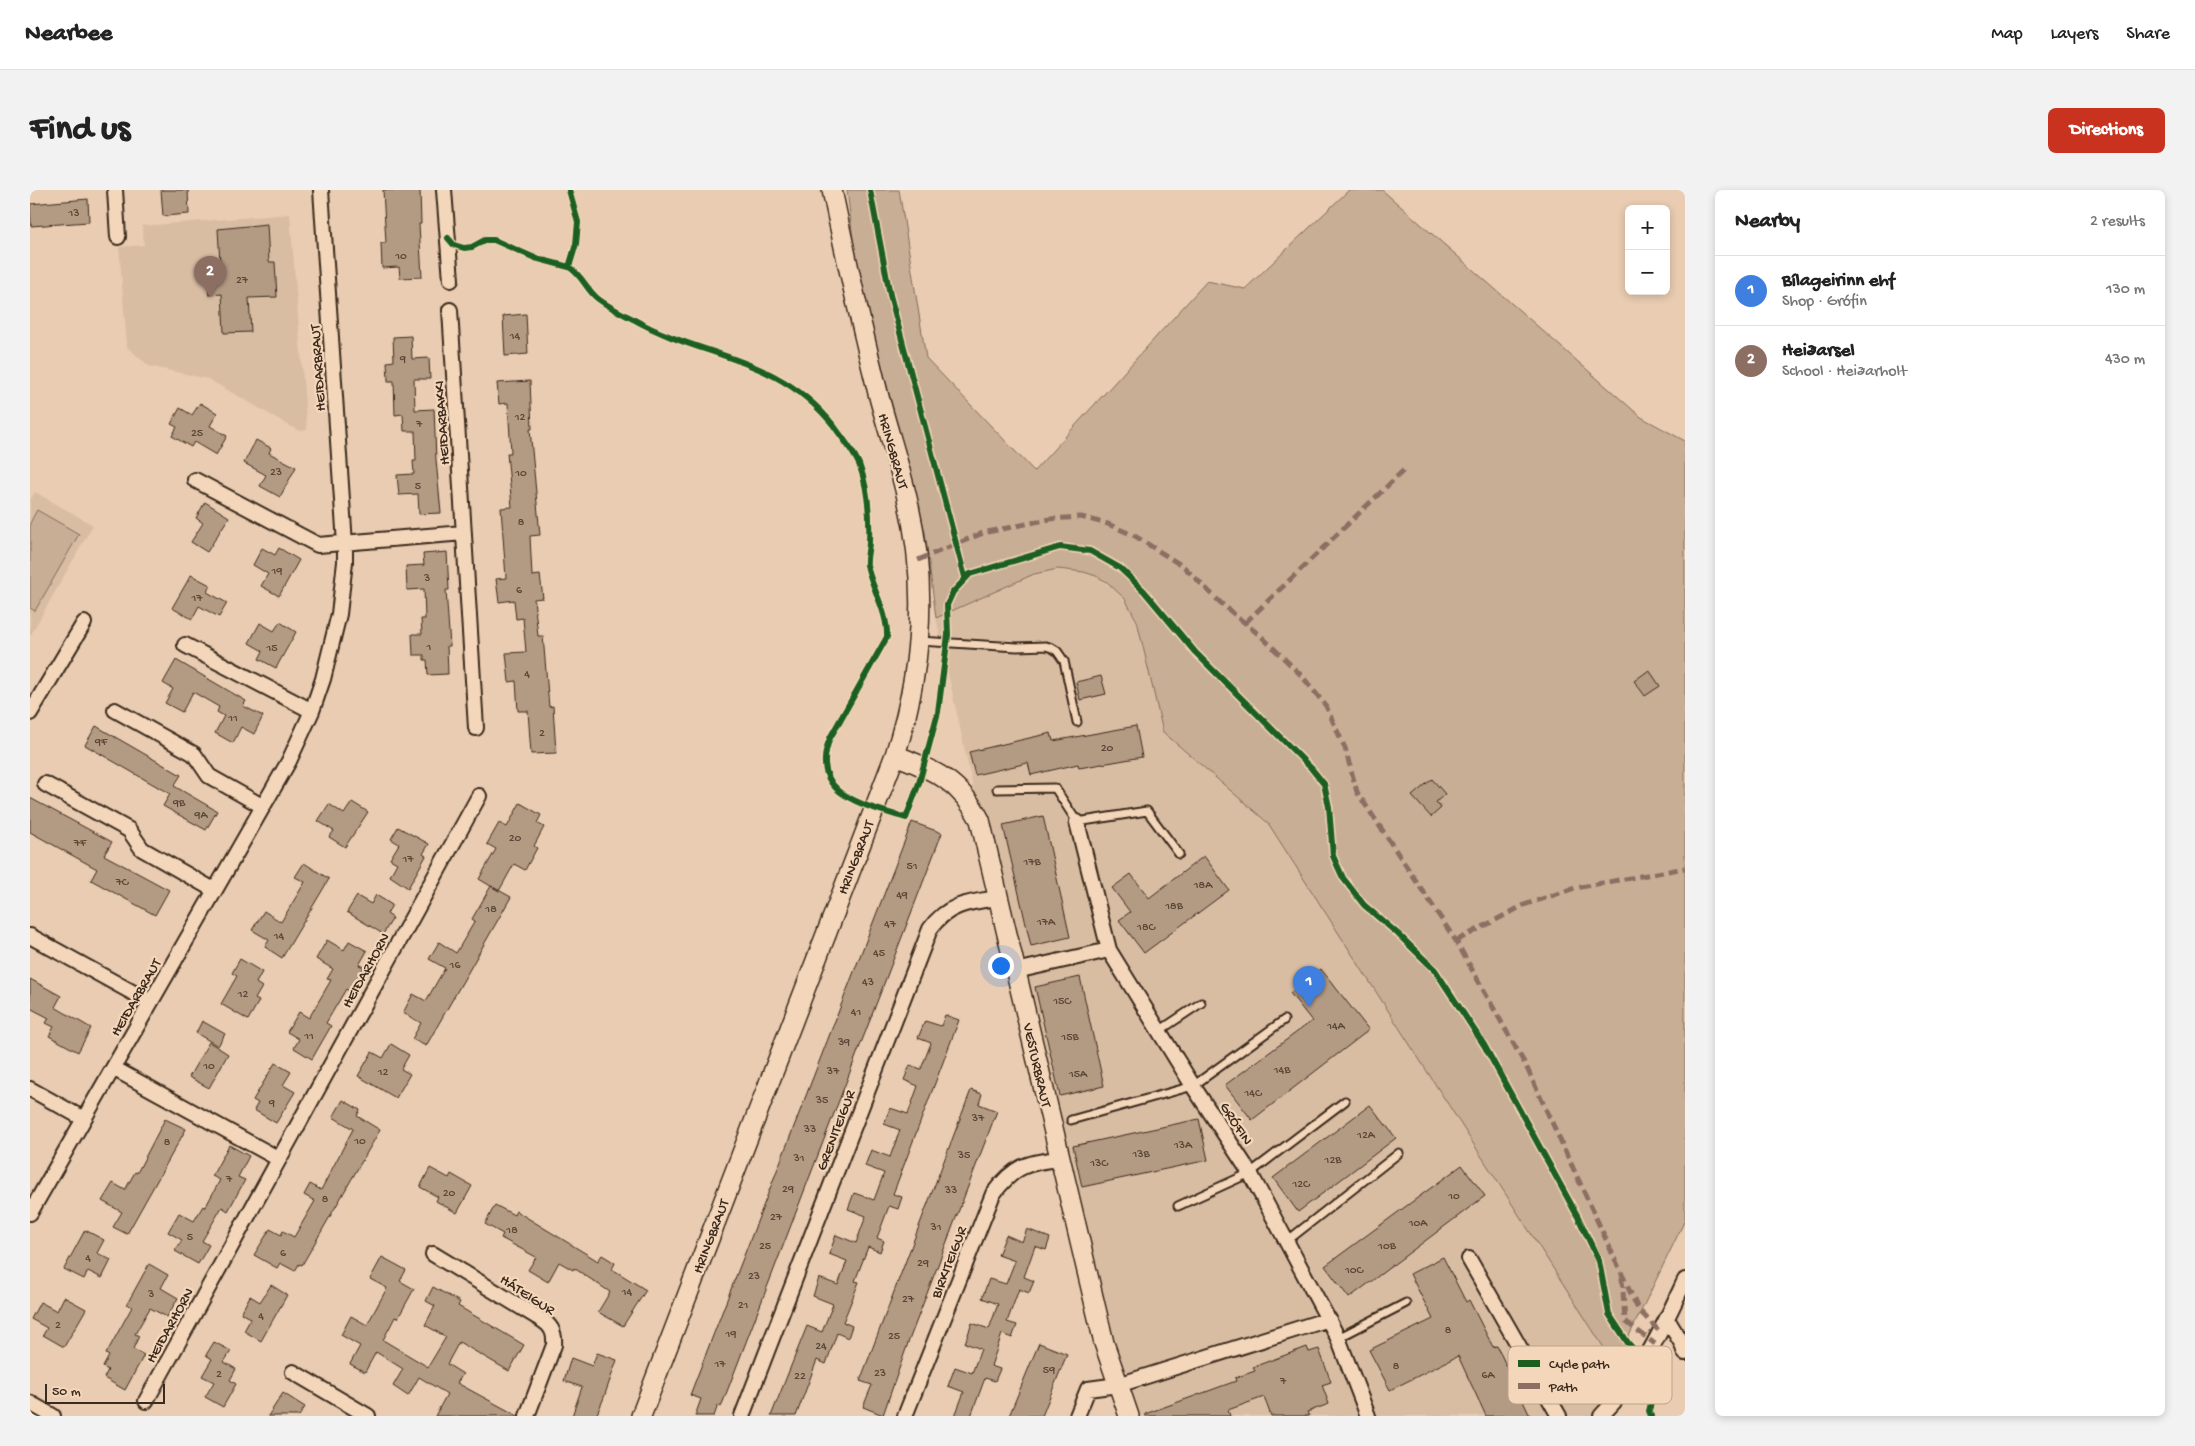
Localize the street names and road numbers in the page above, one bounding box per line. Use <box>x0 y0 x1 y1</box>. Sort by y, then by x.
street label: HEIÐARBRAUT <box>307 323 331 412</box>
street label: HEIÐARBAKKI <box>431 380 455 466</box>
street label: HRINGBRAUT <box>873 412 912 493</box>
street label: HRINGBRAUT <box>834 817 880 897</box>
street label: HEIÐARHORN <box>339 930 395 1012</box>
street label: HEIÐARBRAUT <box>107 955 167 1040</box>
street label: VESTURBRAUT <box>1017 1021 1055 1110</box>
street label: GRENITEIGUR <box>813 1087 861 1174</box>
street label: GRÓFIN <box>1215 1099 1256 1149</box>
street label: HRINGBRAUT <box>689 1196 735 1276</box>
street label: BIRKITEIGUR <box>928 1223 972 1302</box>
street label: HÁTEIGUR <box>496 1271 559 1321</box>
street label: HEIÐARHORN <box>143 1285 199 1367</box>

